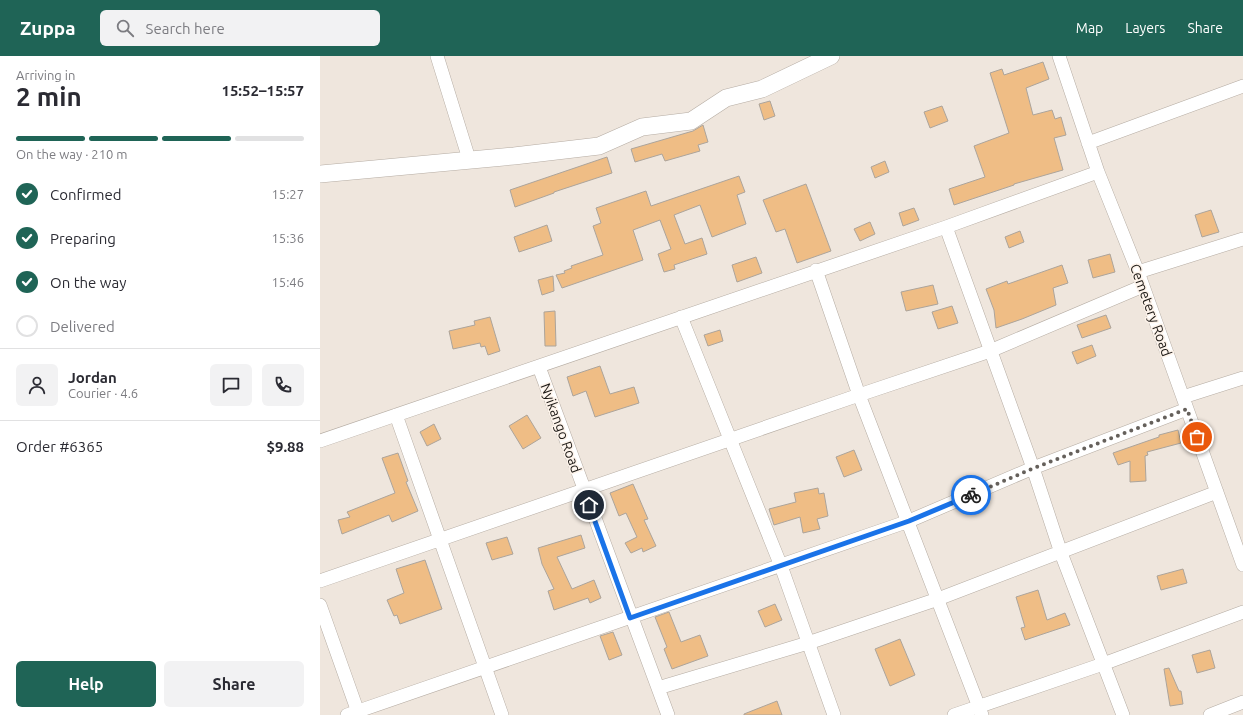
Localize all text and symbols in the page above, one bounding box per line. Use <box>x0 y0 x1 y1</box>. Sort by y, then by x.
search box <box>100 10 380 46</box>
text: Zuppa <box>20 17 76 39</box>
icon: search <box>114 17 136 39</box>
text: Search here <box>146 20 225 37</box>
text: Map <box>1076 20 1103 36</box>
text: Layers <box>1125 20 1165 36</box>
text: Share <box>1187 20 1223 36</box>
text: Arriving in <box>16 68 75 82</box>
text: 2 min <box>16 82 82 111</box>
text: 15:52–15:57 <box>221 82 304 99</box>
text: On the way · 210 m <box>16 147 128 161</box>
icon: check <box>16 183 38 205</box>
text: Confirmed <box>50 186 122 203</box>
text: 15:27 <box>271 187 304 201</box>
icon: check <box>16 227 38 249</box>
text: Preparing <box>50 230 116 247</box>
text: 15:36 <box>271 231 304 245</box>
street label: Cemetery Road <box>1127 262 1175 358</box>
icon: check <box>16 271 38 293</box>
text: On the way <box>50 274 126 291</box>
text: 15:46 <box>271 275 304 289</box>
text: Delivered <box>50 318 115 335</box>
button: person <box>16 364 58 406</box>
button: chat <box>210 364 252 406</box>
button: phone <box>262 364 304 406</box>
text: Jordan <box>68 369 117 386</box>
street label: Nyikango Road <box>537 381 585 475</box>
text: Courier · 4.6 <box>68 386 138 400</box>
pin <box>1180 420 1214 454</box>
icon: bag <box>1186 426 1208 448</box>
text: Order #6365 <box>16 438 103 455</box>
text: $9.88 <box>266 438 304 455</box>
courier <box>951 475 991 515</box>
icon: bike <box>960 484 982 506</box>
pin <box>572 488 606 522</box>
icon: home <box>578 494 600 516</box>
button: Help <box>16 661 156 707</box>
button: Share <box>164 661 304 707</box>

